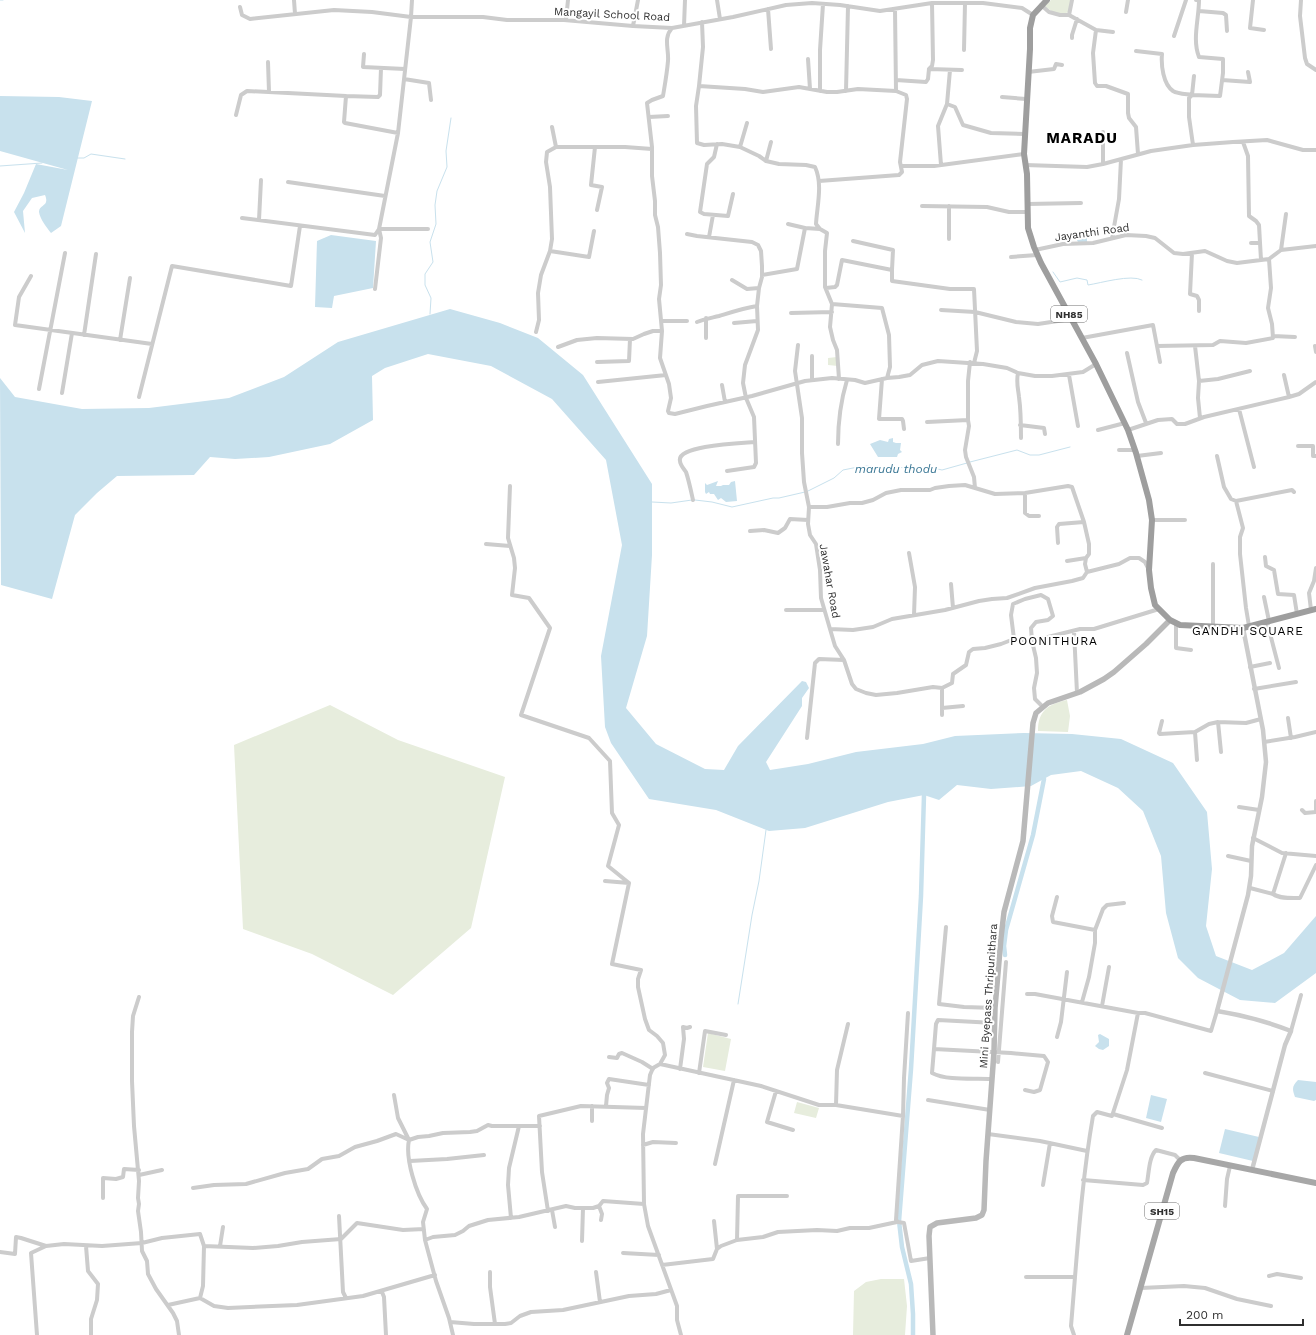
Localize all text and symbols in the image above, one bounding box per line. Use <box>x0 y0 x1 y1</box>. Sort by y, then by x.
street label: Mangayil School Road <box>554 5 670 24</box>
district label: MARADU <box>1046 129 1118 147</box>
street label: Jayanthi Road <box>1054 221 1130 244</box>
road number: NH85 <box>1051 306 1087 322</box>
water label: marudu thodu <box>855 462 937 476</box>
street label: Jawahar Road <box>817 543 842 619</box>
district label: GANDHI SQUARE <box>1192 624 1304 638</box>
district label: POONITHURA <box>1010 634 1098 648</box>
street label: Mini Byepass Thripunithara <box>977 923 1000 1069</box>
road number: SH15 <box>1145 1203 1179 1219</box>
scale bar <box>1180 1301 1303 1327</box>
text: 200 m <box>1186 1308 1223 1322</box>

